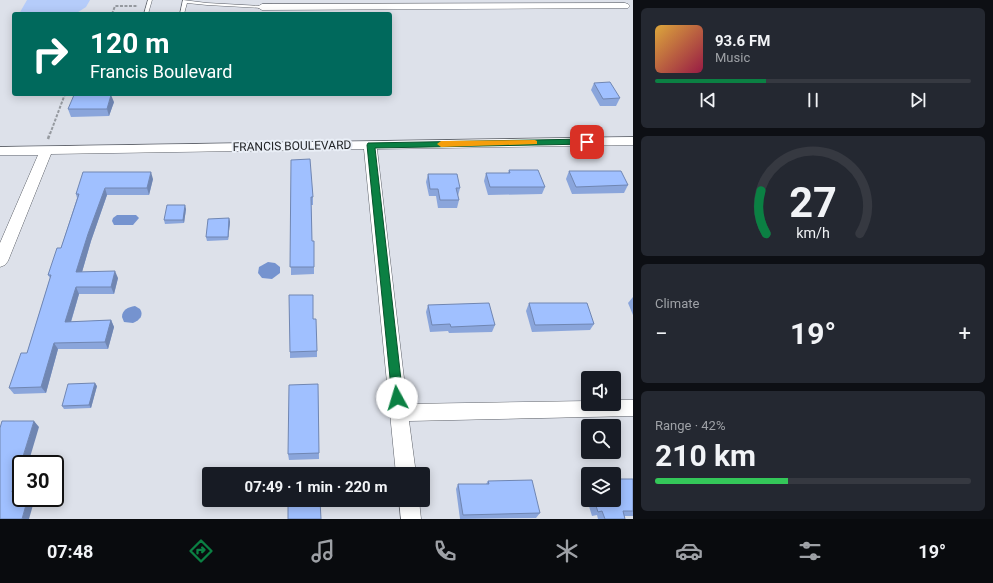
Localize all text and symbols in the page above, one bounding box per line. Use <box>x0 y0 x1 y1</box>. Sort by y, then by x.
text: 120 m <box>90 27 169 60</box>
icon: right <box>24 28 76 80</box>
text: 93.6 FM <box>715 32 770 50</box>
text: Music <box>715 50 750 65</box>
text: Francis Boulevard <box>90 61 232 82</box>
icon: previous <box>697 89 719 111</box>
icon: pause <box>802 89 824 111</box>
icon: next <box>907 89 929 111</box>
pin <box>570 125 604 159</box>
icon: arrive <box>576 131 598 153</box>
street label: FRANCIS BOULEVARD <box>233 138 352 154</box>
text: 27 <box>789 177 837 226</box>
text: km/h <box>796 224 830 240</box>
text: Climate <box>655 296 699 311</box>
text: 19° <box>790 316 836 351</box>
text: − <box>655 321 668 346</box>
text: + <box>959 321 971 346</box>
map controls <box>581 371 621 507</box>
button: sound <box>581 371 621 411</box>
position arrow <box>376 377 418 419</box>
text: Range · 42% <box>655 418 725 433</box>
button: search <box>581 419 621 459</box>
text: 210 km <box>655 438 756 473</box>
speed limit sign: 30 <box>12 455 64 507</box>
button: layers <box>581 467 621 507</box>
text: 07:49 · 1 min · 220 m <box>245 478 387 496</box>
icon: directions <box>187 537 215 565</box>
icon: music <box>309 537 337 565</box>
icon: phone <box>431 537 459 565</box>
icon: climate <box>553 537 581 565</box>
icon: car <box>675 537 703 565</box>
icon: filters <box>796 537 824 565</box>
text: 07:48 <box>47 541 93 562</box>
text: 19° <box>918 541 946 562</box>

